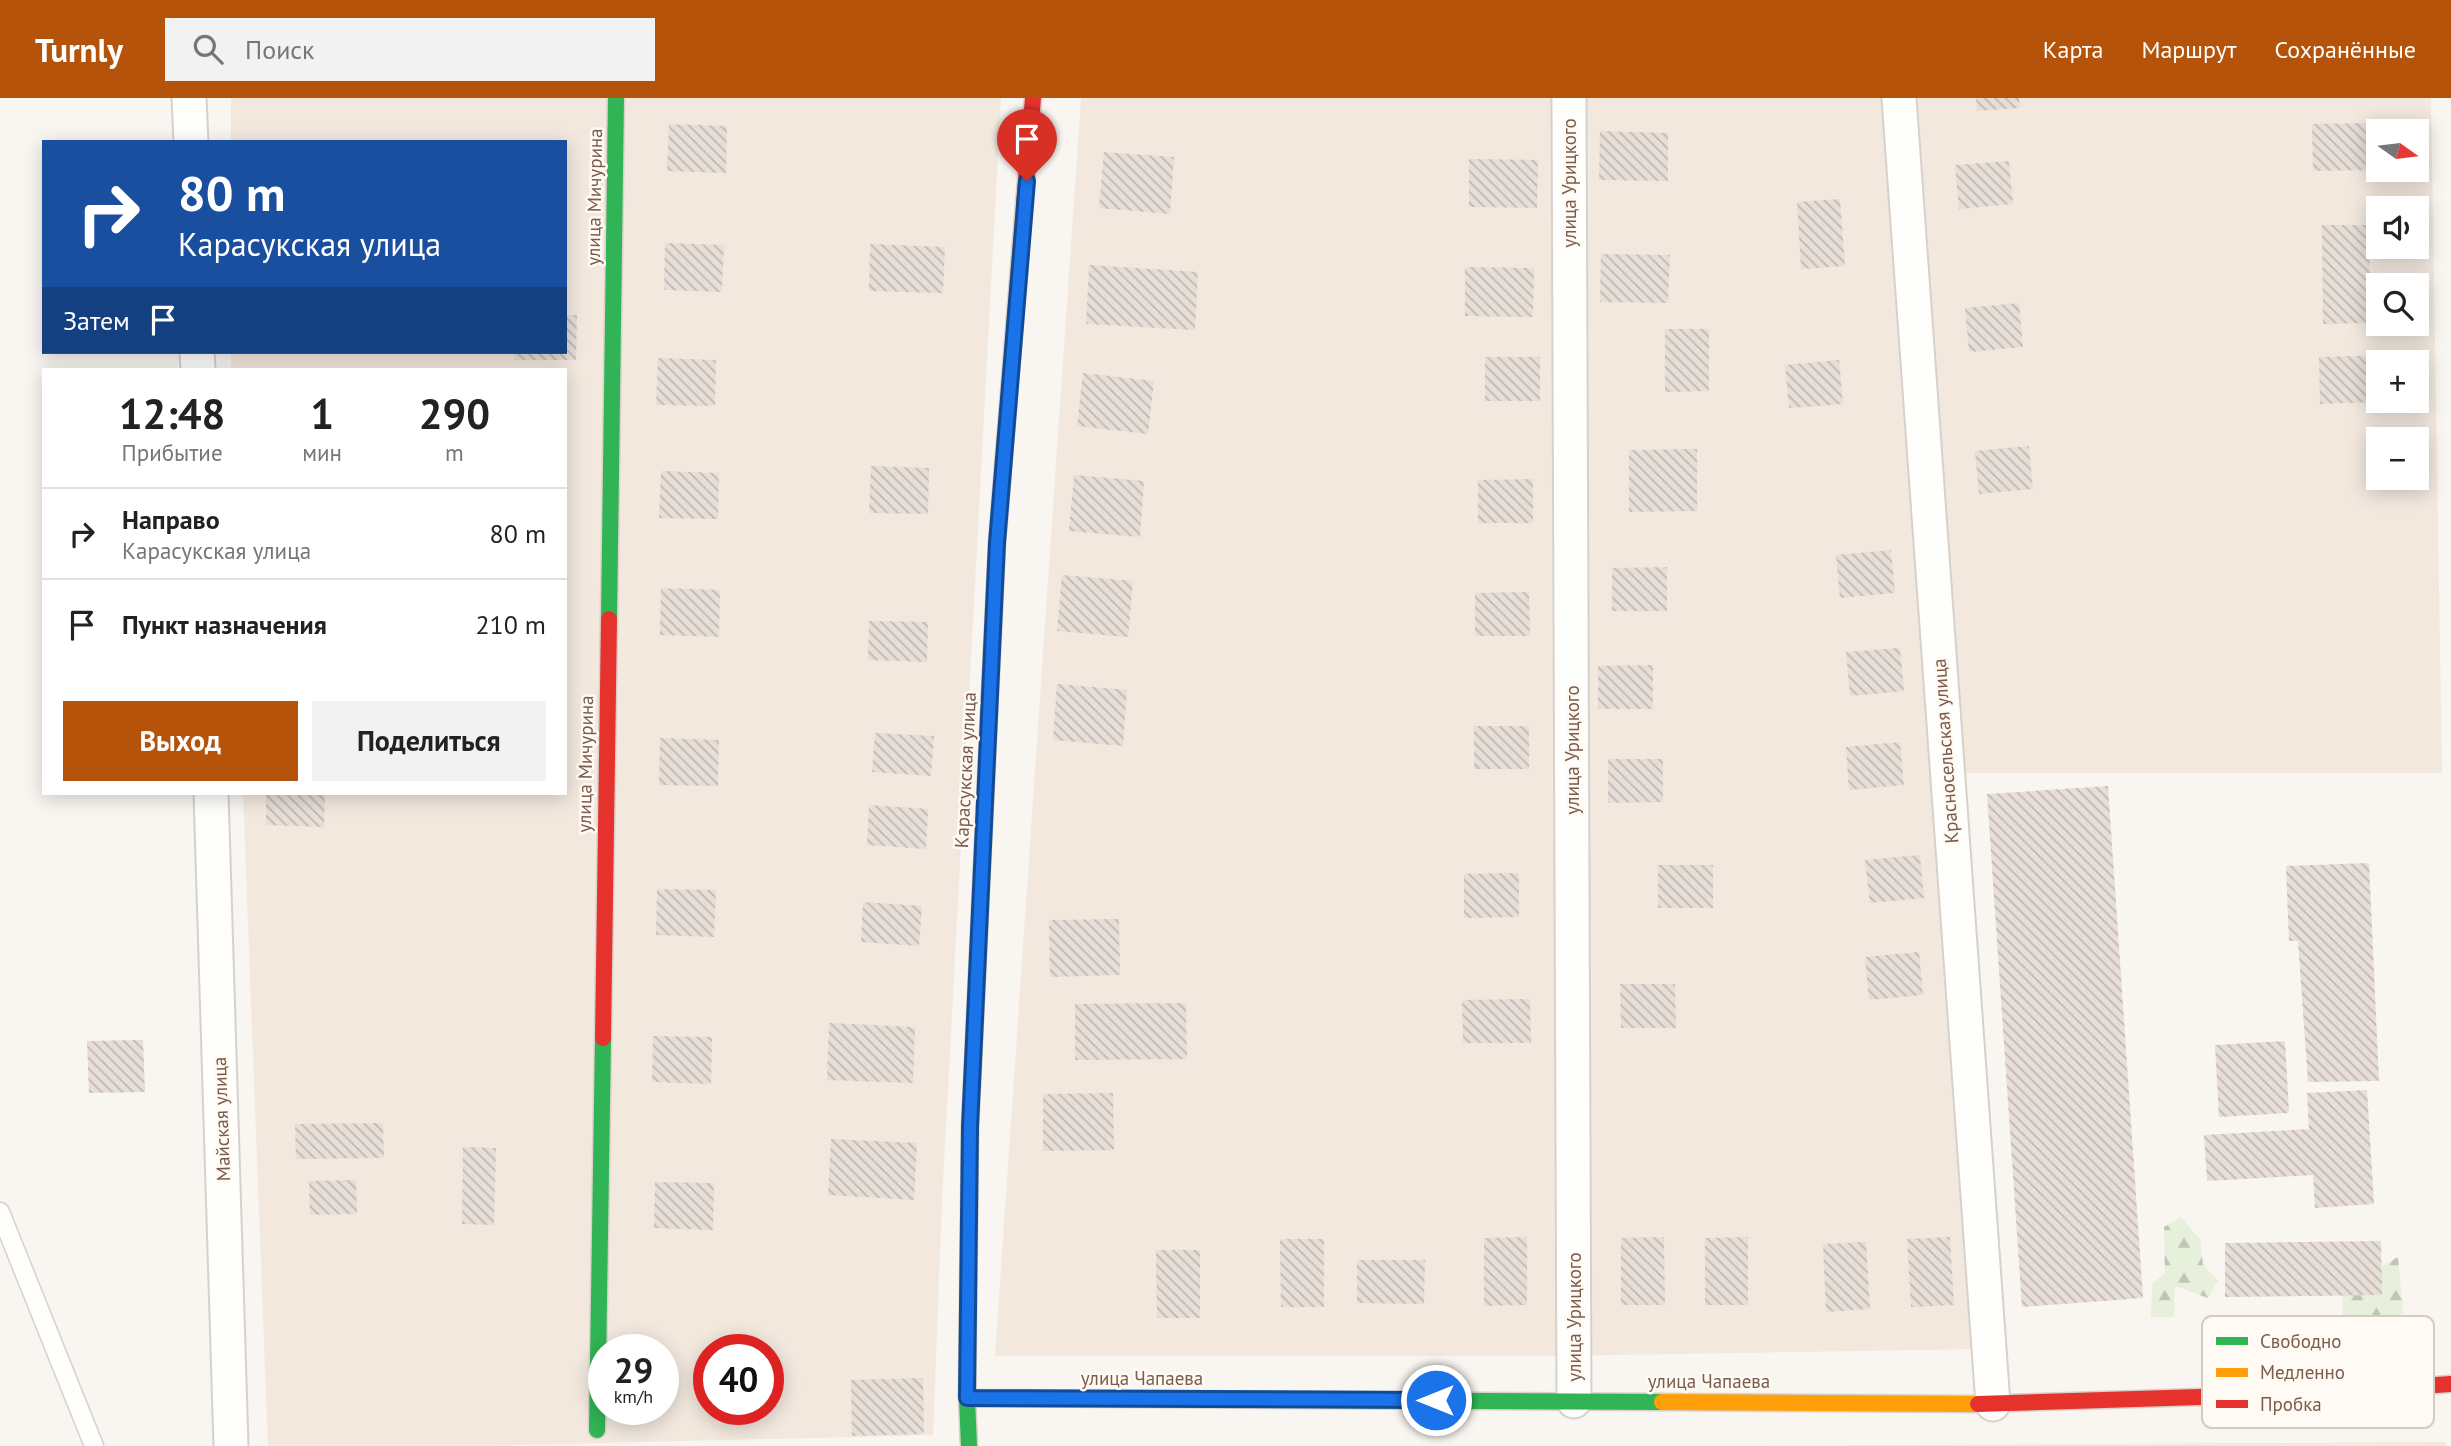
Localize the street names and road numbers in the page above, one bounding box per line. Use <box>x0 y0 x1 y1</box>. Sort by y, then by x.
street label: улица Урицкого <box>1557 118 1581 248</box>
street label: улица Мичурина <box>581 128 607 266</box>
street label: Красносельская улица <box>1927 658 1963 844</box>
street label: улица Урицкого <box>1560 685 1584 815</box>
street label: Карасукская улица <box>949 691 981 849</box>
street label: улица Мичурина <box>572 695 598 833</box>
street label: Майская улица <box>207 1056 235 1182</box>
street label: улица Урицкого <box>1562 1252 1586 1382</box>
street label: улица Чапаева <box>1081 1366 1203 1390</box>
street label: улица Чапаева <box>1648 1369 1770 1393</box>

